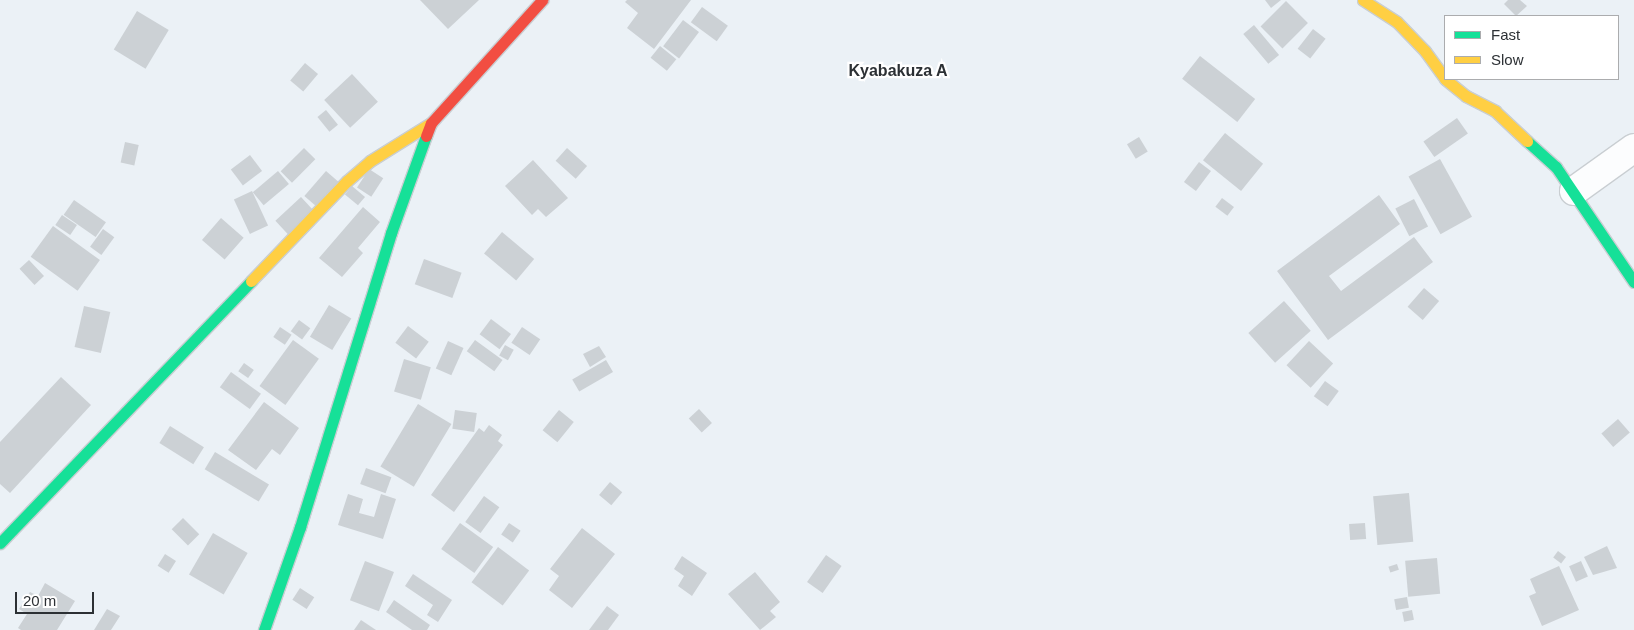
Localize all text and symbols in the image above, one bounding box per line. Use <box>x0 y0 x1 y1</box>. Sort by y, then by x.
legend <box>1444 15 1619 80</box>
text: Fast <box>1491 26 1520 43</box>
text: Slow <box>1491 51 1524 68</box>
district label: Kyabakuza A <box>848 61 948 81</box>
scale bar <box>18 582 96 614</box>
text: 20 m <box>23 592 56 609</box>

